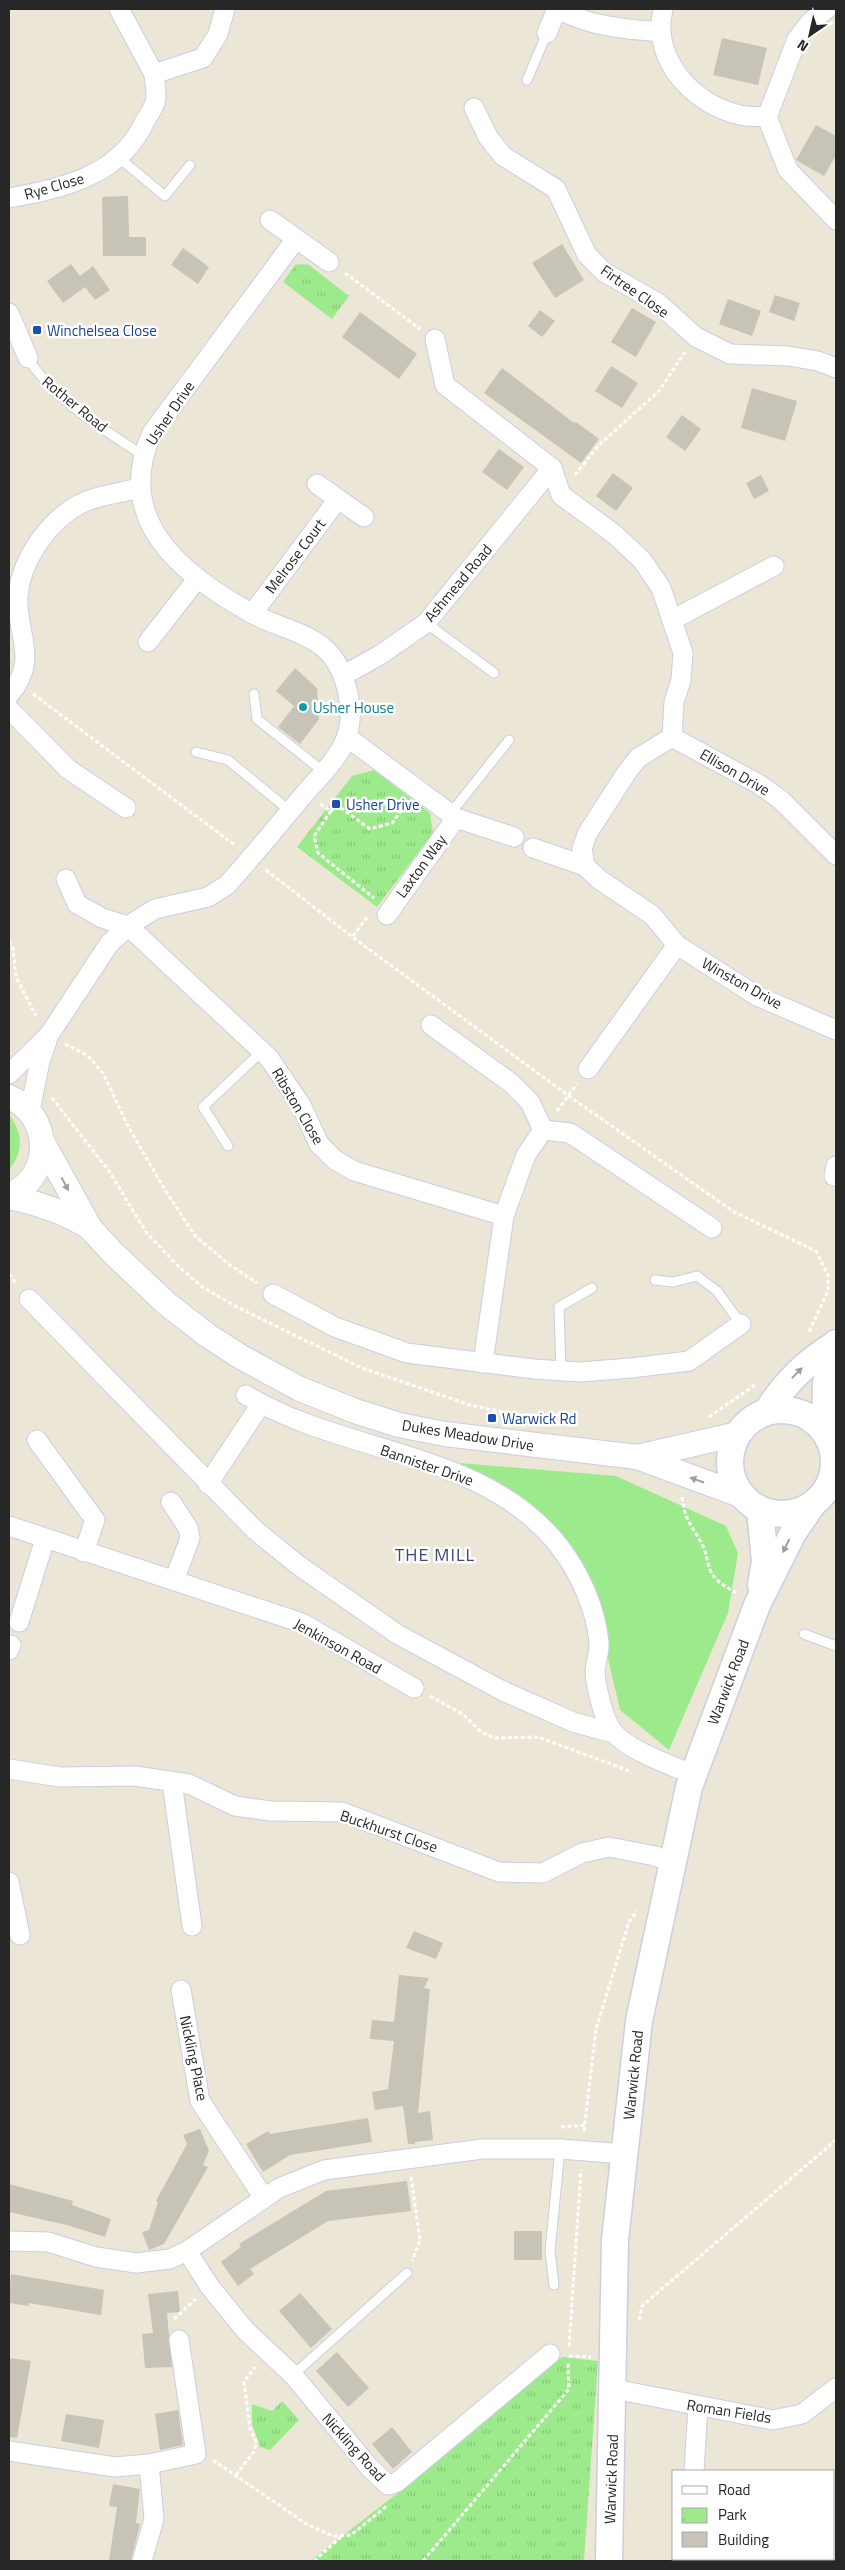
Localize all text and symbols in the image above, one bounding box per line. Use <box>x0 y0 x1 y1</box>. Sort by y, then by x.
north arrow <box>785 10 835 60</box>
text: N <box>793 35 812 58</box>
street label: Rye Close <box>21 166 87 206</box>
street label: Firtree Close <box>596 259 674 323</box>
place label: Winchelsea Close <box>47 319 157 342</box>
marker: Winchelsea Close <box>31 324 43 336</box>
street label: Rother Road <box>37 370 113 438</box>
street label: Usher Drive <box>140 376 200 450</box>
street label: Melrose Court <box>259 513 331 598</box>
street label: Ashmead Road <box>419 539 497 627</box>
place label: Usher House <box>313 696 394 719</box>
marker: Usher House <box>297 701 309 713</box>
street label: Ellison Drive <box>696 743 774 801</box>
place label: Usher Drive <box>346 793 420 816</box>
marker: Usher Drive <box>330 798 342 810</box>
street label: Laxton Way <box>390 829 452 903</box>
street label: Winston Drive <box>698 951 786 1015</box>
street label: Ribston Close <box>266 1063 330 1149</box>
one-way arrow <box>61 1177 69 1192</box>
one-way arrow <box>791 1367 803 1379</box>
place label: Warwick Rd <box>502 1407 577 1430</box>
marker: Warwick Rd <box>486 1412 498 1424</box>
street label: Dukes Meadow Drive <box>400 1413 536 1457</box>
street label: Bannister Drive <box>377 1438 477 1492</box>
one-way arrow <box>689 1476 704 1483</box>
one-way arrow <box>782 1539 790 1553</box>
district label: THE MILL <box>395 1541 475 1568</box>
street label: Jenkinson Road <box>290 1612 386 1680</box>
street label: Warwick Road <box>701 1636 755 1728</box>
street label: Buckhurst Close <box>337 1804 441 1858</box>
street label: Nickling Place <box>174 2013 214 2103</box>
street label: Warwick Road <box>617 2029 649 2121</box>
street label: Roman Fields <box>685 2393 773 2429</box>
street label: Nickling Road <box>317 2408 391 2486</box>
street label: Warwick Road <box>598 2434 624 2524</box>
legend <box>672 2470 835 2560</box>
text: Road <box>718 2478 750 2501</box>
text: Park <box>718 2503 747 2526</box>
text: Building <box>718 2528 769 2551</box>

